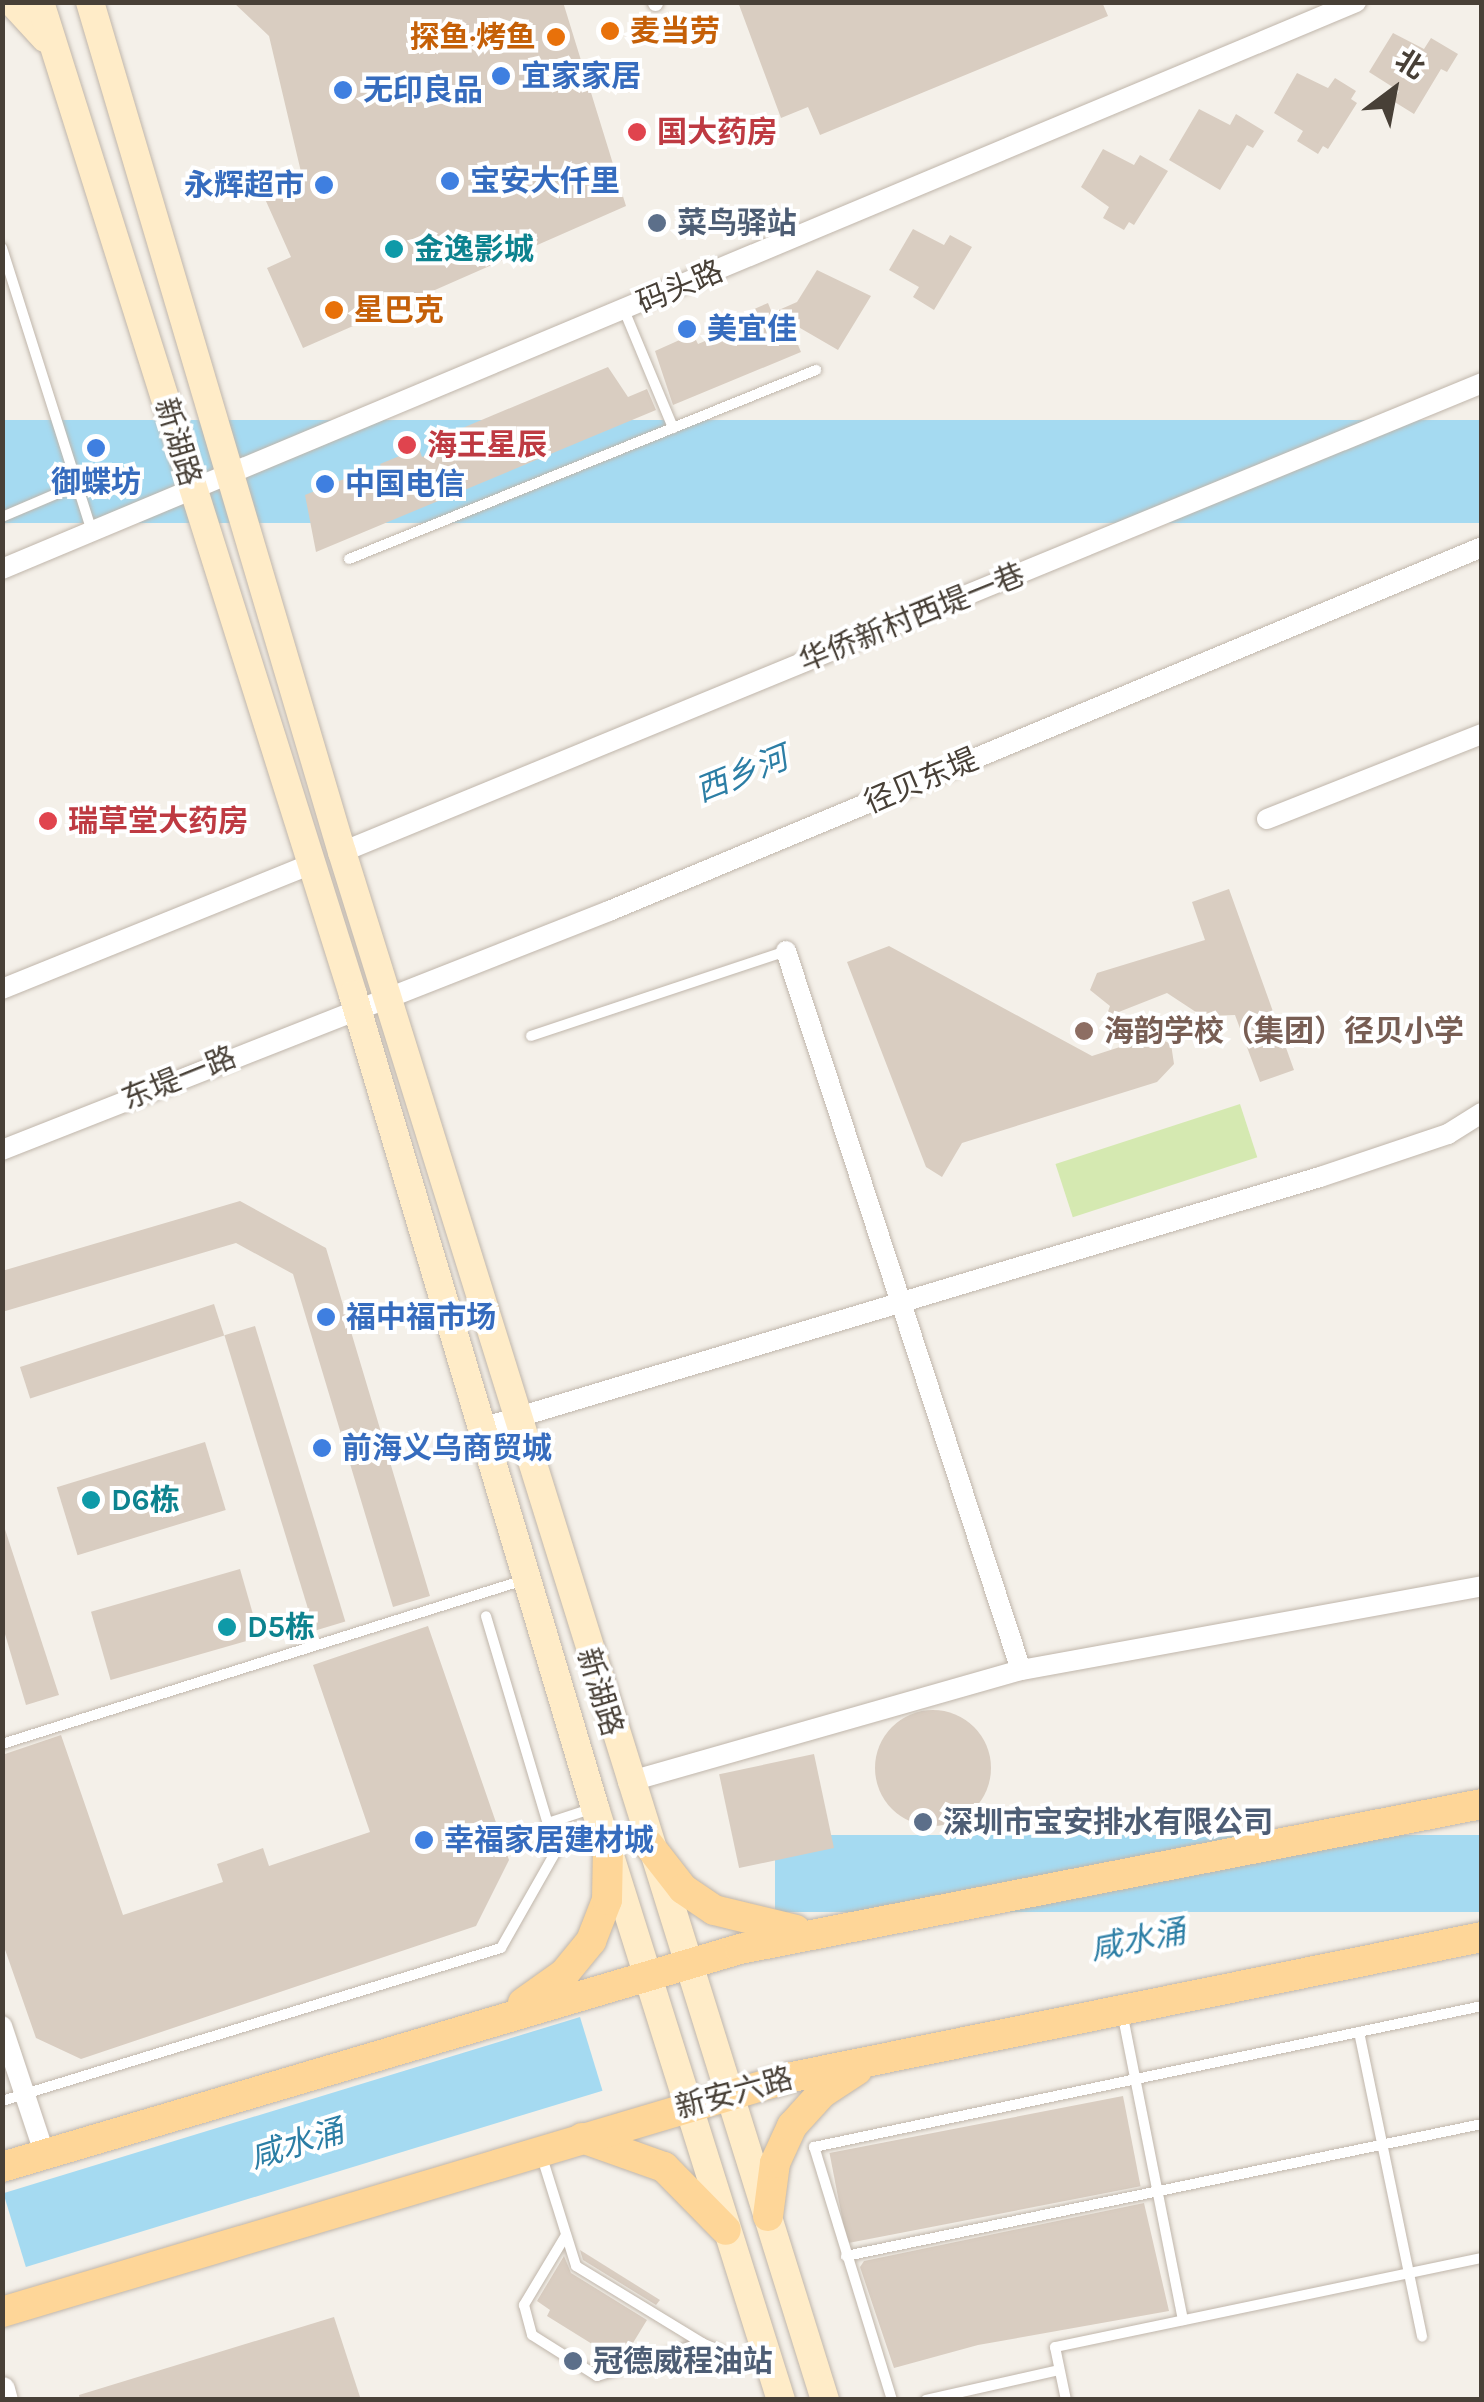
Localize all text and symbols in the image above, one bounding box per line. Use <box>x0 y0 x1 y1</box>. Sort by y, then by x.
place label: 麦当劳 <box>630 13 720 49</box>
place label: 探鱼·烤鱼 <box>410 19 536 55</box>
marker: 麦当劳 <box>599 20 621 42</box>
marker: 探鱼·烤鱼 <box>545 26 567 48</box>
north arrow <box>1344 40 1444 140</box>
text: 北 <box>1390 43 1431 86</box>
place label: 宜家家居 <box>521 58 641 94</box>
marker: 宜家家居 <box>490 65 512 87</box>
place label: 无印良品 <box>363 72 483 108</box>
marker: 无印良品 <box>332 79 354 101</box>
place label: 国大药房 <box>657 114 777 150</box>
marker: 国大药房 <box>626 121 648 143</box>
place label: 宝安大仟里 <box>470 163 620 199</box>
place label: 永辉超市 <box>184 167 304 203</box>
marker: 宝安大仟里 <box>439 170 461 192</box>
marker: 永辉超市 <box>313 174 335 196</box>
place label: 菜鸟驿站 <box>677 205 797 241</box>
marker: 菜鸟驿站 <box>646 212 668 234</box>
place label: 金逸影城 <box>414 231 534 267</box>
marker: 金逸影城 <box>383 238 405 260</box>
street label: 码头路 <box>632 253 728 321</box>
place label: 星巴克 <box>354 292 444 328</box>
marker: 星巴克 <box>323 299 345 321</box>
place label: 美宜佳 <box>707 311 797 347</box>
marker: 美宜佳 <box>676 318 698 340</box>
street label: 新湖路 <box>148 394 208 490</box>
place label: 海王星辰 <box>427 427 547 463</box>
marker: 海王星辰 <box>396 434 418 456</box>
marker: 御蝶坊 <box>85 437 107 459</box>
place label: 御蝶坊 <box>51 464 141 500</box>
place label: 中国电信 <box>345 466 465 502</box>
marker: 中国电信 <box>314 473 336 495</box>
street label: 华侨新村西堤一巷 <box>794 556 1030 680</box>
water label: 西乡河 <box>690 739 794 811</box>
street label: 径贝东堤 <box>859 741 983 821</box>
place label: 瑞草堂大药房 <box>68 803 248 839</box>
marker: 瑞草堂大药房 <box>37 810 59 832</box>
place label: 海韵学校（集团）径贝小学 <box>1104 1013 1464 1049</box>
marker: 海韵学校（集团）径贝小学 <box>1073 1020 1095 1042</box>
street label: 东堤一路 <box>117 1039 241 1117</box>
place label: 福中福市场 <box>346 1299 496 1335</box>
marker: 福中福市场 <box>315 1306 337 1328</box>
place label: 前海义乌商贸城 <box>342 1430 552 1466</box>
marker: 前海义乌商贸城 <box>311 1437 333 1459</box>
place label: D6栋 <box>111 1482 180 1518</box>
marker: D6栋 <box>80 1489 102 1511</box>
place label: D5栋 <box>247 1609 315 1645</box>
marker: D5栋 <box>216 1616 238 1638</box>
street label: 新湖路 <box>570 1644 630 1740</box>
place label: 深圳市宝安排水有限公司 <box>943 1804 1273 1840</box>
marker: 深圳市宝安排水有限公司 <box>912 1811 934 1833</box>
place label: 幸福家居建材城 <box>444 1822 654 1858</box>
marker: 幸福家居建材城 <box>413 1829 435 1851</box>
water label: 咸水涌 <box>1087 1913 1189 1969</box>
street label: 新安六路 <box>671 2060 797 2126</box>
water label: 咸水涌 <box>245 2113 349 2177</box>
place label: 冠德威程油站 <box>593 2343 773 2379</box>
marker: 冠德威程油站 <box>562 2350 584 2372</box>

